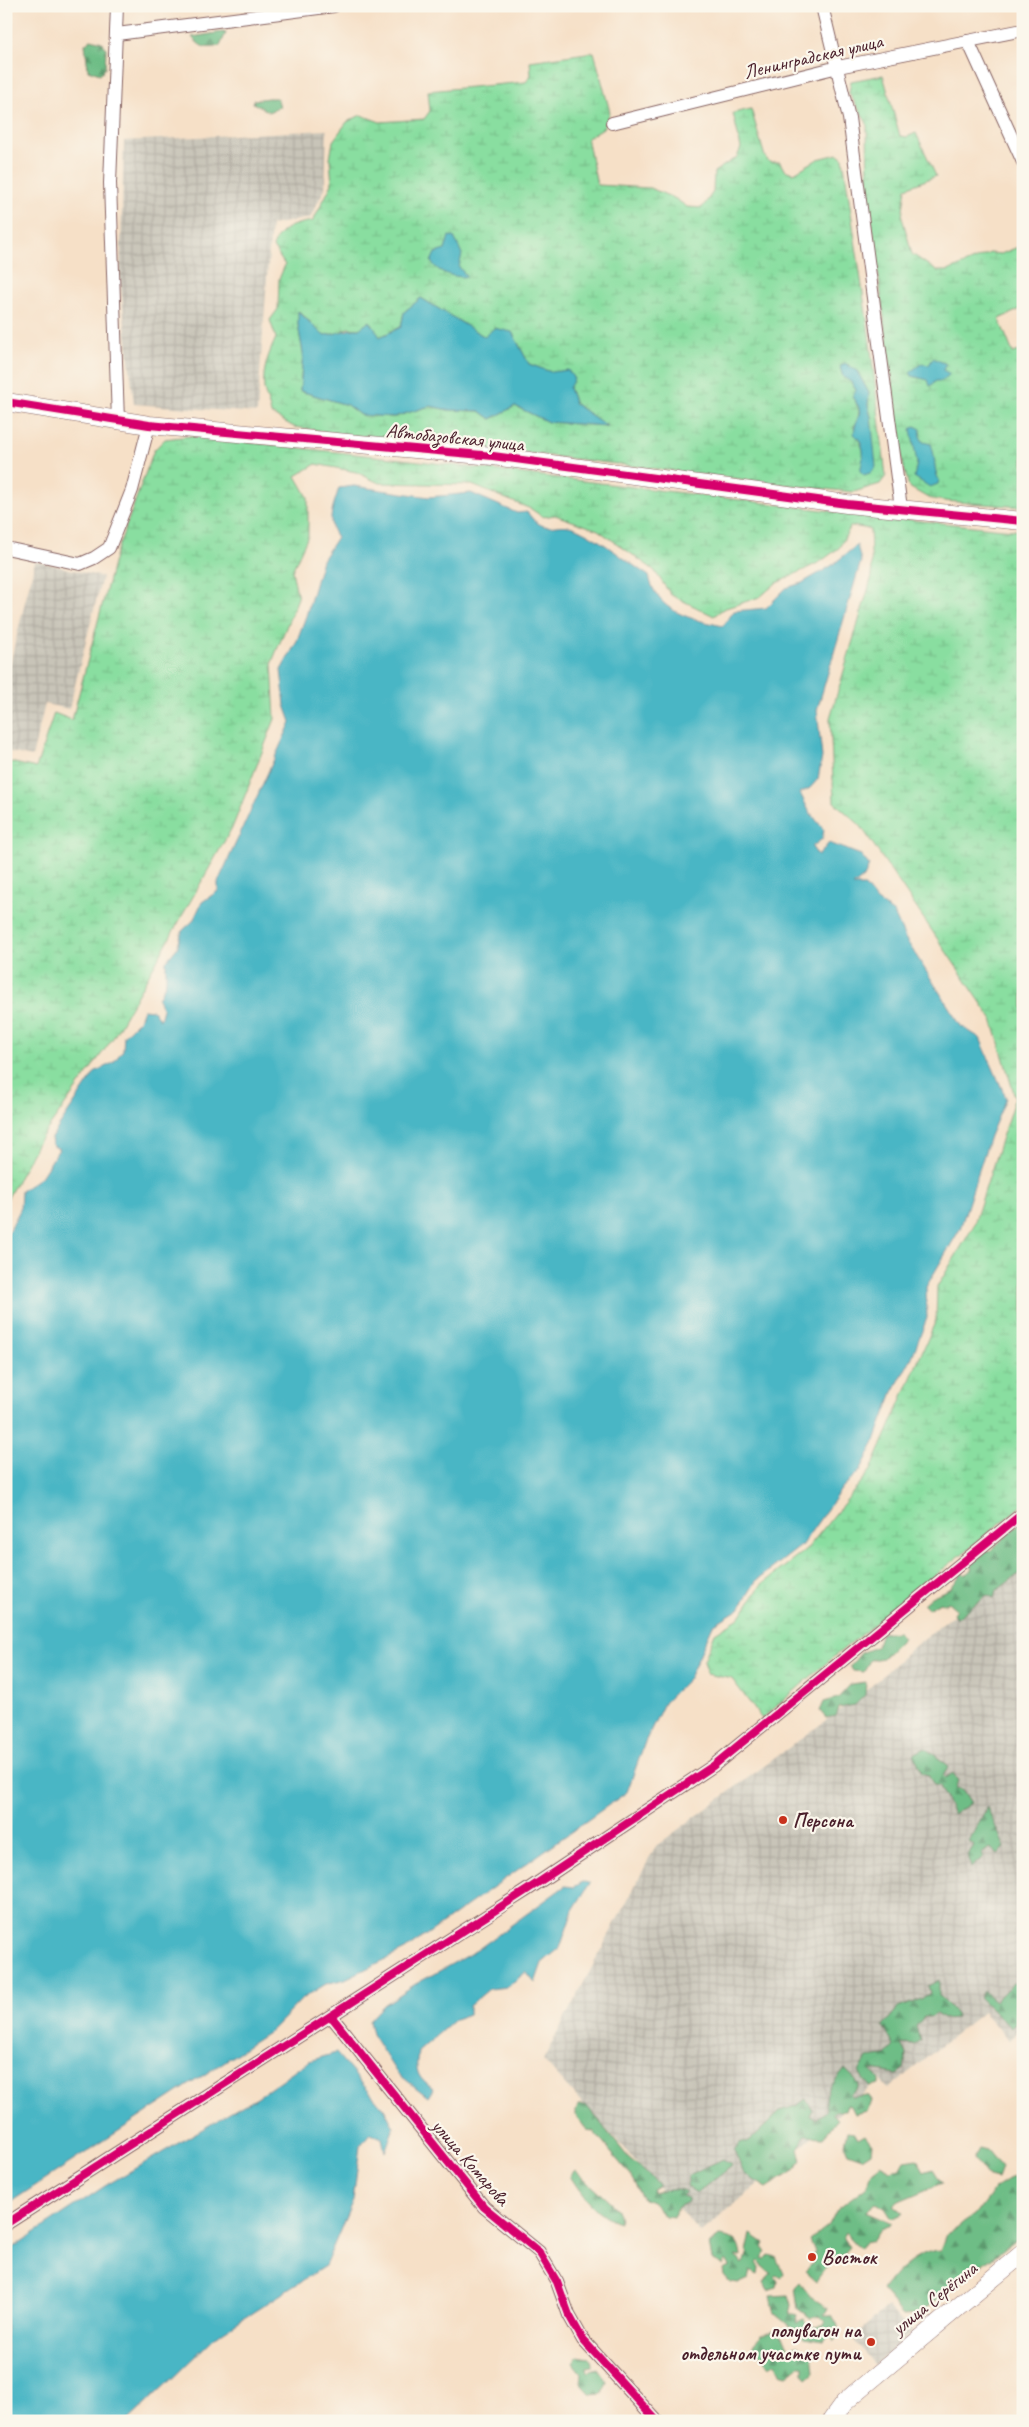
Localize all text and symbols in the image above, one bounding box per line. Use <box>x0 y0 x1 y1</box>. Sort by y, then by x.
street label: Ленинградская улица <box>741 28 887 85</box>
street label: Автобазовская улица <box>385 418 527 458</box>
place label: Персона <box>793 1808 855 1833</box>
marker: Персона <box>777 1814 789 1826</box>
street label: улица Комарова <box>425 2113 516 2212</box>
place label: Восток <box>822 2245 879 2270</box>
marker: Восток <box>806 2251 818 2263</box>
street label: улица Серёгина <box>886 2255 984 2341</box>
place label: полувагон на отдельном участке пути <box>681 2318 862 2366</box>
marker: полувагон на отдельном участке пути <box>865 2336 877 2348</box>

